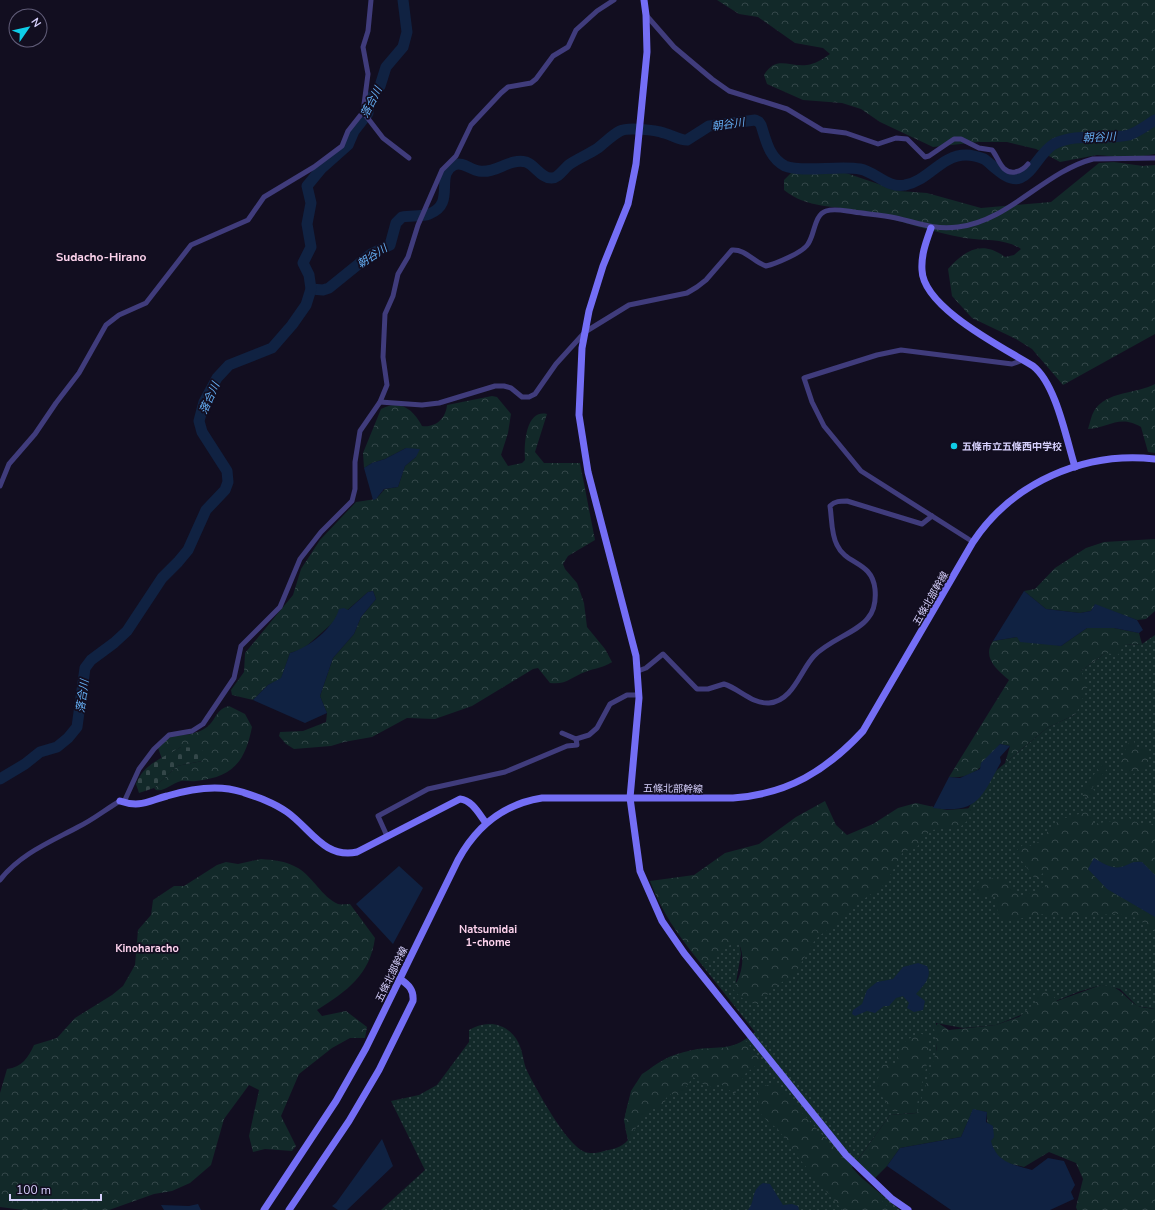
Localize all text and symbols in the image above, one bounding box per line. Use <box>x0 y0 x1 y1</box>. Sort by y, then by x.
north arrow <box>8 8 48 48</box>
text: N <box>27 15 44 30</box>
water label: 落合川 <box>357 83 386 120</box>
water label: 朝谷川 <box>711 115 746 134</box>
water label: 朝谷川 <box>1082 129 1117 146</box>
water label: 朝谷川 <box>354 241 391 272</box>
district label: Sudacho-Hirano <box>56 249 146 265</box>
water label: 落合川 <box>196 379 223 416</box>
place label: 五條市立五條西中学校 <box>962 440 1062 454</box>
marker: 五條市立五條西中学校 <box>949 441 959 451</box>
street label: 五條北部幹線 <box>910 569 952 628</box>
water label: 落合川 <box>73 678 92 713</box>
street label: 五條北部幹線 <box>643 781 703 797</box>
district label: Natsumidai 1-chome <box>459 922 517 950</box>
district label: Kinoharacho <box>115 941 179 956</box>
street label: 五條北部幹線 <box>372 944 411 1004</box>
scale bar <box>10 1176 101 1202</box>
text: 100 m <box>16 1182 51 1198</box>

